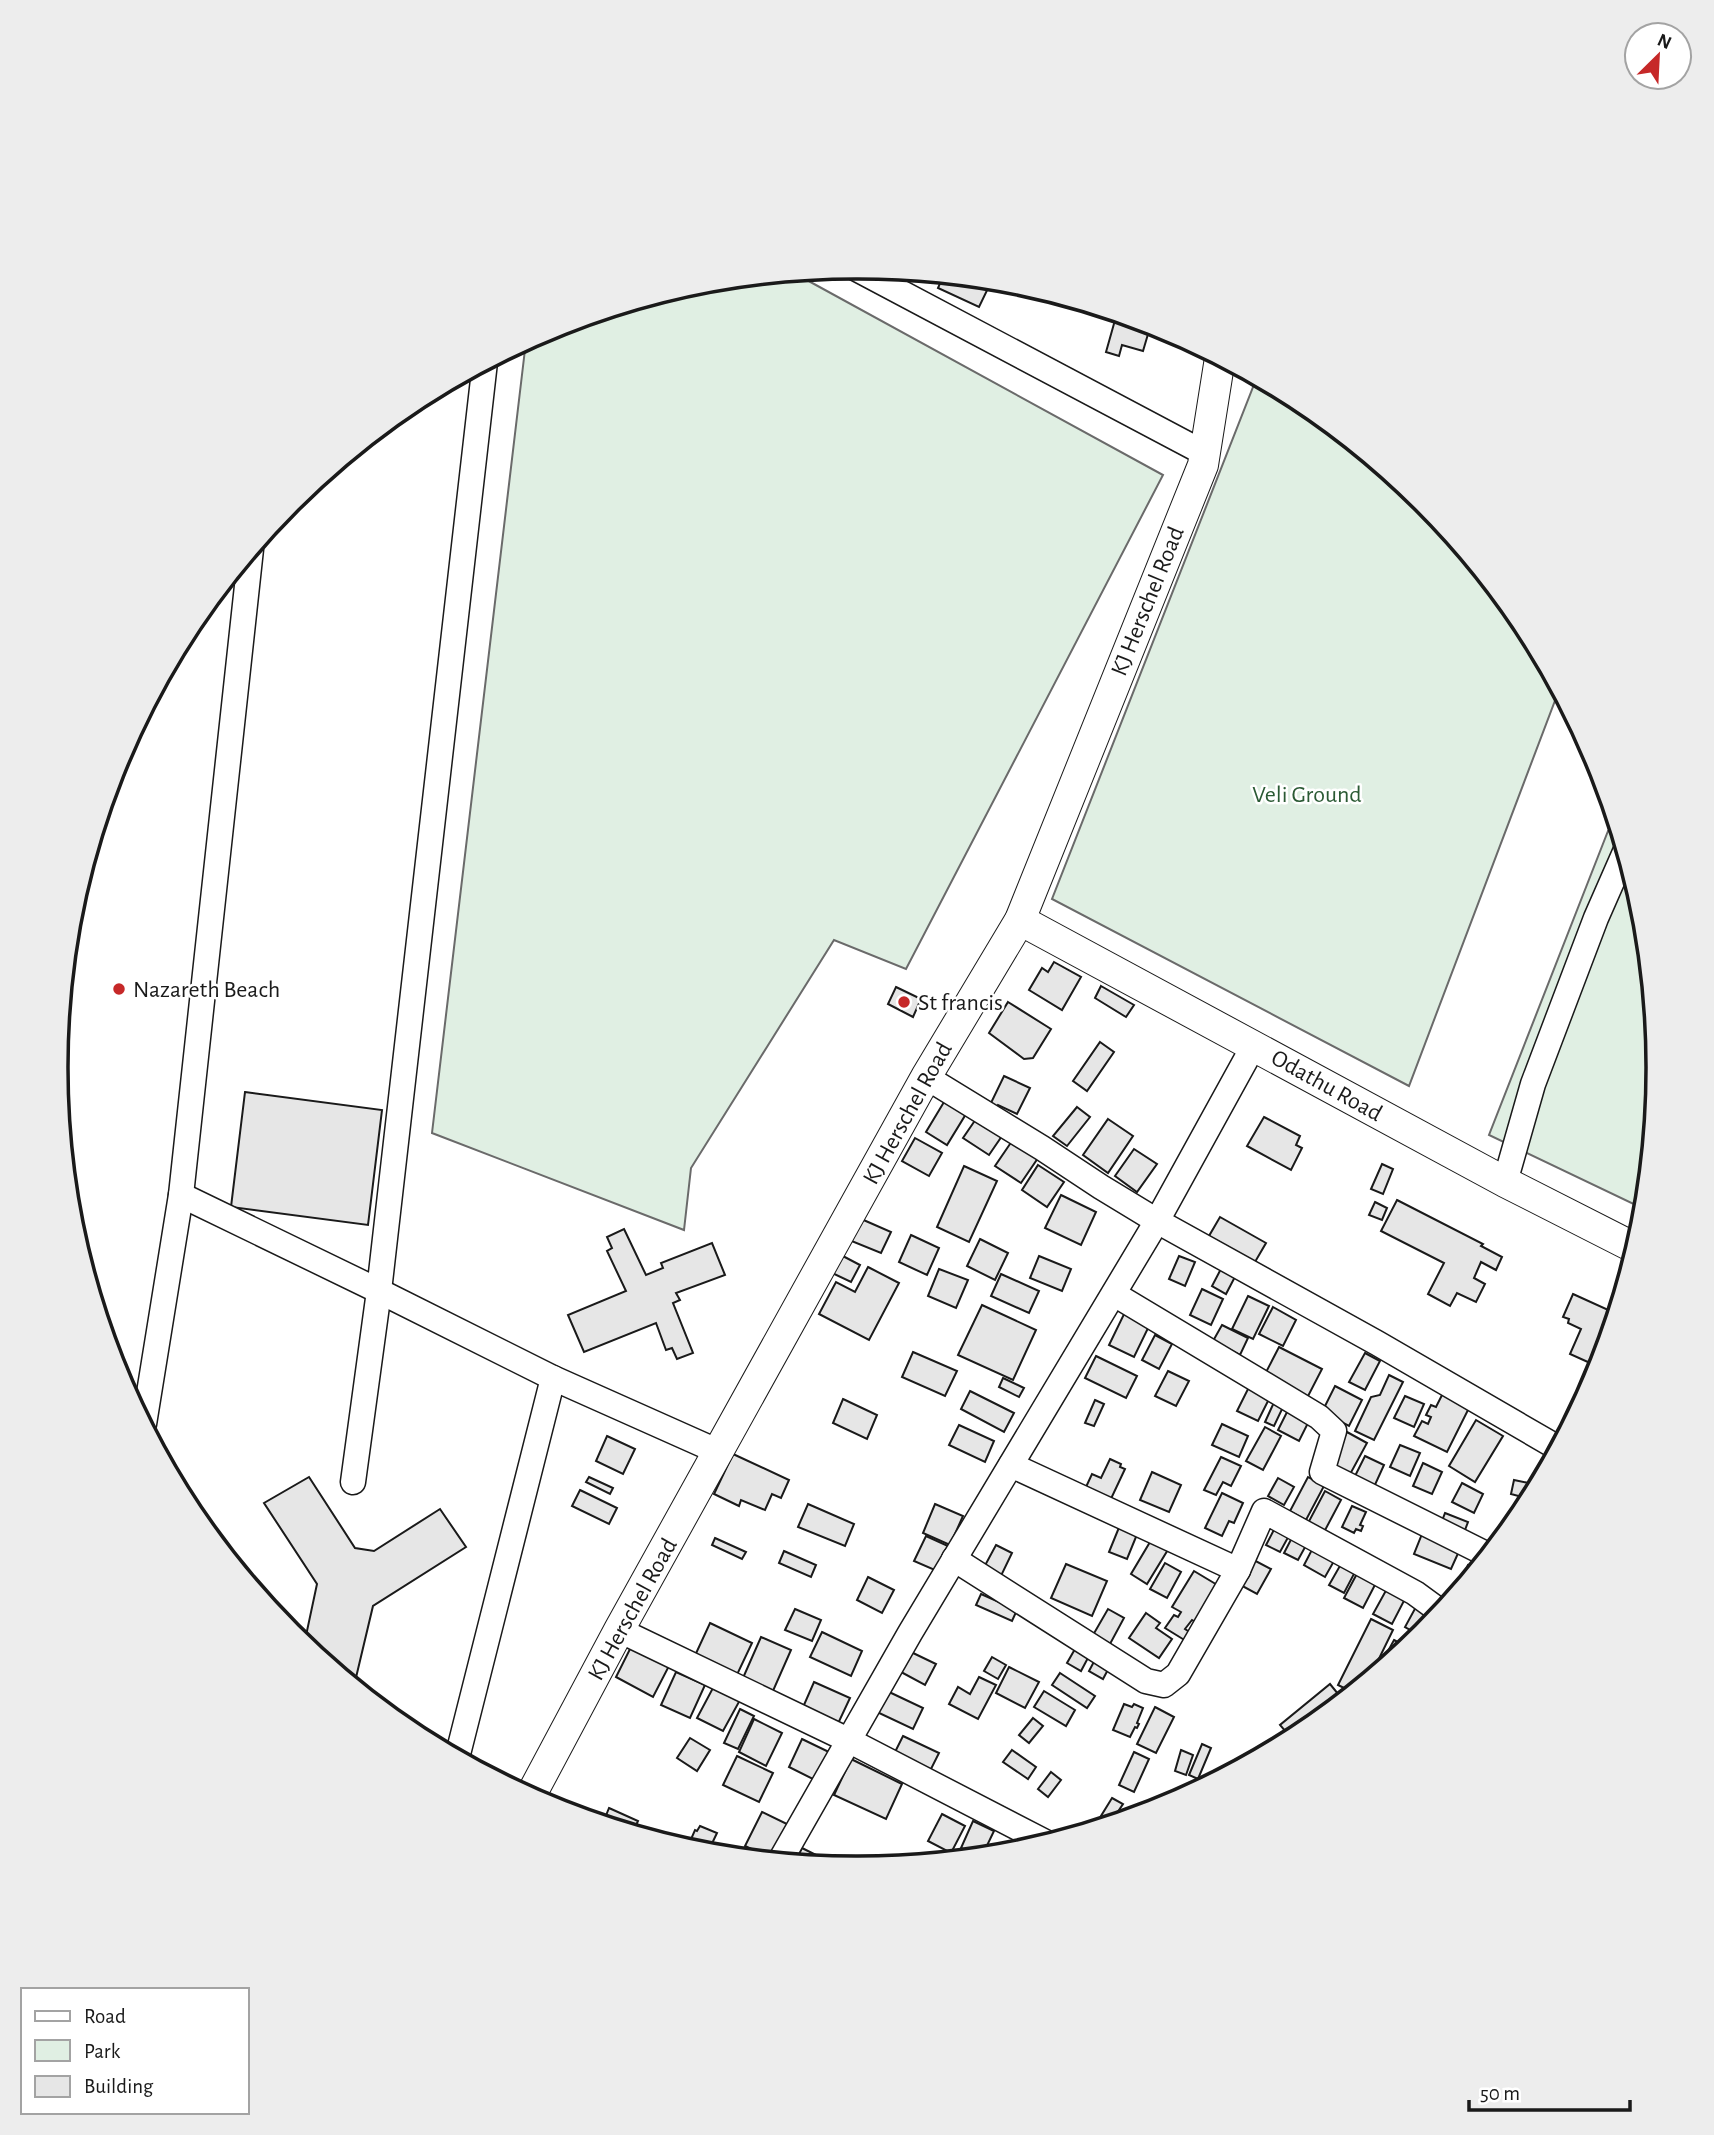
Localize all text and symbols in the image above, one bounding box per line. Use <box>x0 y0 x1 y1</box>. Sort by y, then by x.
north arrow <box>1623 21 1693 91</box>
text: N <box>1654 30 1674 53</box>
street label: KJ Herschel Road <box>1107 523 1189 679</box>
park label: Veli Ground <box>1252 783 1362 807</box>
place label: Nazareth Beach <box>133 978 280 1002</box>
marker: Nazareth Beach <box>111 981 127 997</box>
place label: St francis <box>918 991 1003 1015</box>
marker: St francis <box>896 994 912 1010</box>
street label: KJ Herschel Road <box>859 1038 957 1189</box>
street label: Odathu Road <box>1267 1046 1386 1126</box>
street label: KJ Herschel Road <box>584 1534 682 1685</box>
legend <box>21 1988 248 2114</box>
text: Road <box>84 2006 126 2027</box>
text: Park <box>84 2041 121 2062</box>
scale bar <box>1469 2068 1630 2112</box>
text: Building <box>84 2076 154 2097</box>
text: 50 m <box>1480 2083 1520 2104</box>

